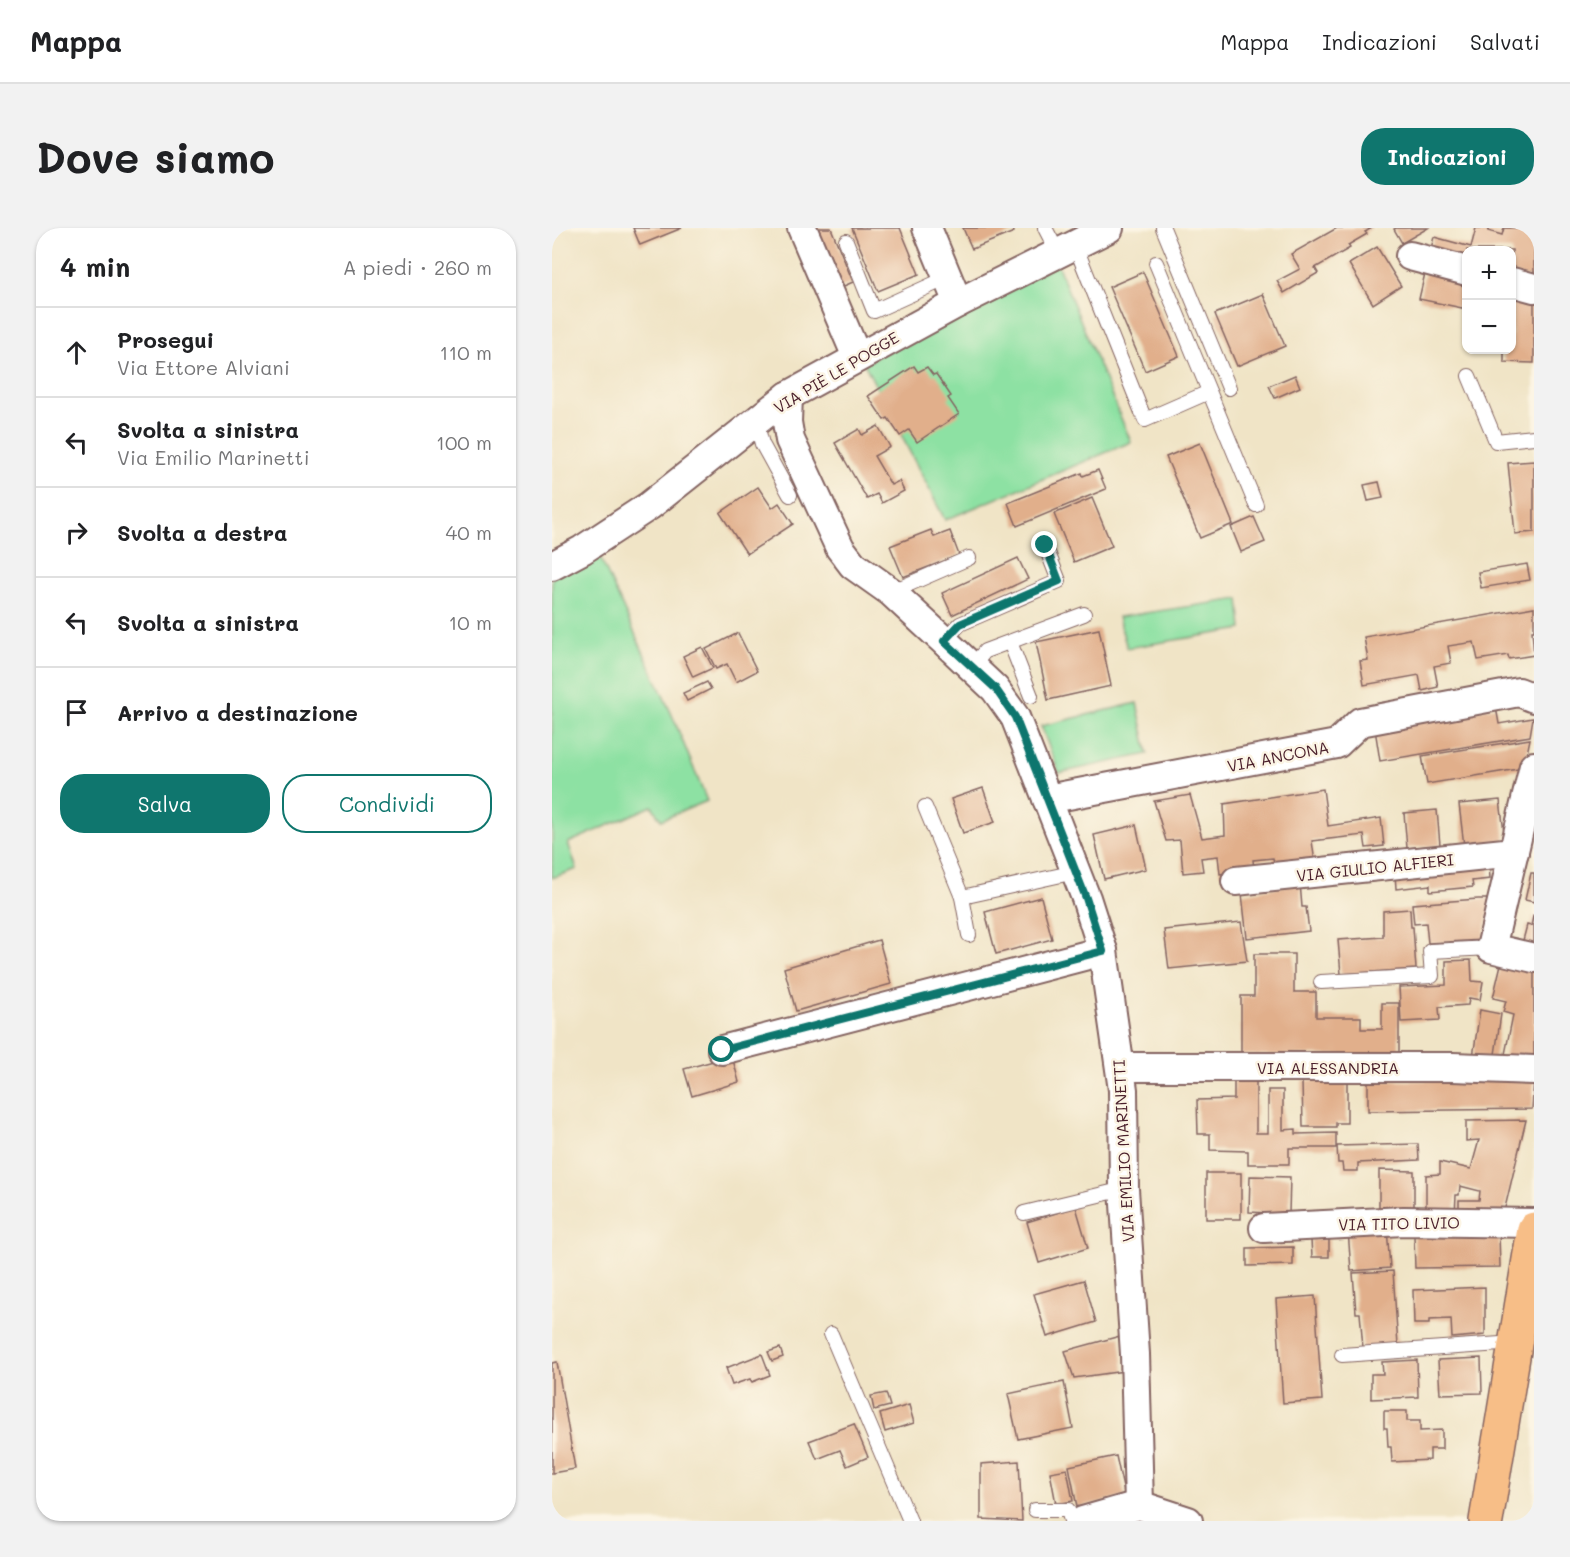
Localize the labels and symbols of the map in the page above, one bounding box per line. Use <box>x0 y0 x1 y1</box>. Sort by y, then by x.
street label: VIA PIÈ LE POGGE <box>769 326 903 418</box>
route end <box>1031 531 1057 557</box>
street label: VIA ANCONA <box>1225 736 1331 776</box>
street label: VIA GIULIO ALFIERI <box>1295 848 1455 886</box>
route start <box>708 1036 734 1062</box>
street label: VIA ALESSANDRIA <box>1257 1057 1399 1078</box>
street label: VIA EMILIO MARINETTI <box>1108 1059 1138 1243</box>
street label: VIA TITO LIVIO <box>1338 1211 1460 1235</box>

